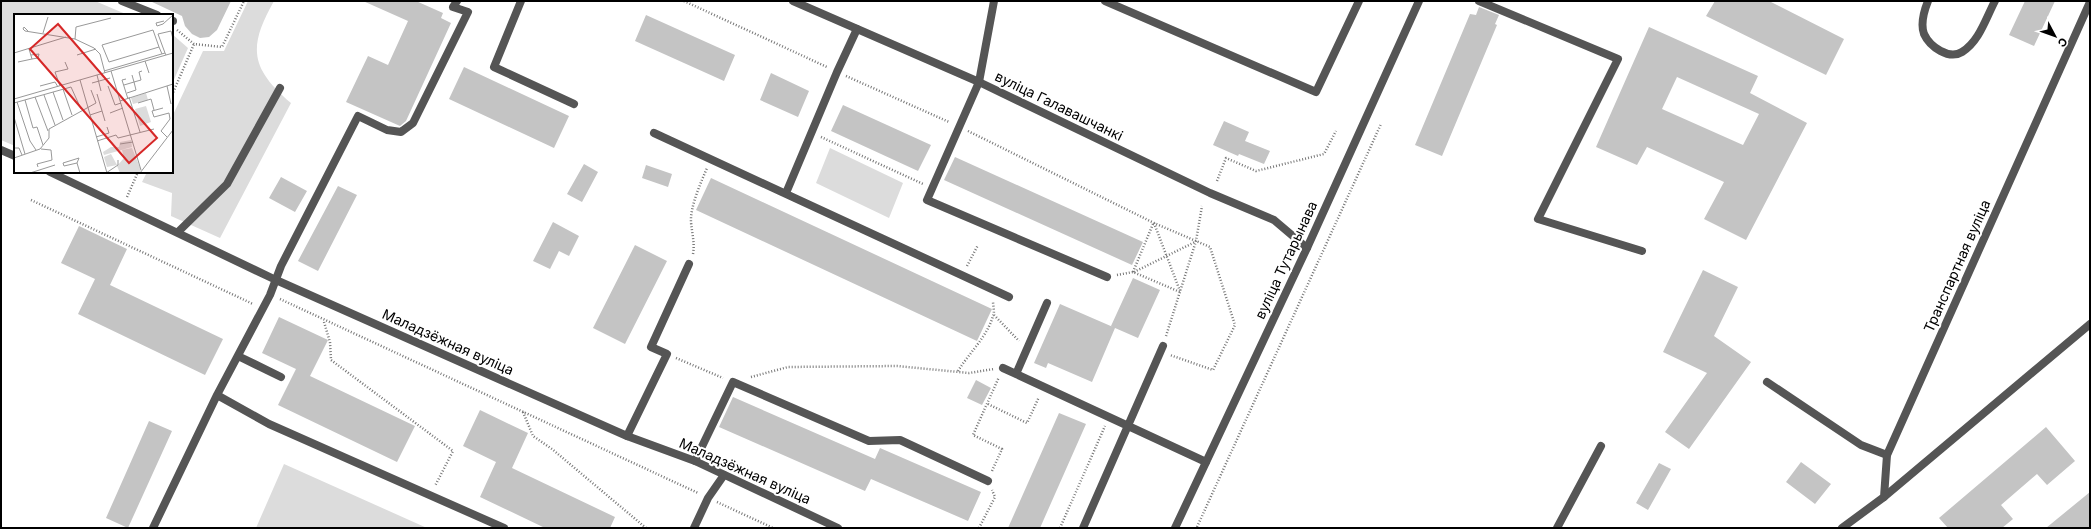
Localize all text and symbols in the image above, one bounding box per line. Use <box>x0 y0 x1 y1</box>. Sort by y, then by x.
inset map <box>14 14 173 173</box>
north arrow <box>2035 16 2075 56</box>
text: С <box>2055 35 2071 50</box>
street label: вуліца Галавашчанкі <box>993 67 1126 144</box>
street label: Транспартная вуліца <box>1920 197 1993 335</box>
street label: вуліца Тутарынава <box>1251 198 1320 321</box>
street label: Маладзёжная вуліца <box>380 305 517 378</box>
street label: Маладзёжная вуліца <box>677 434 814 507</box>

